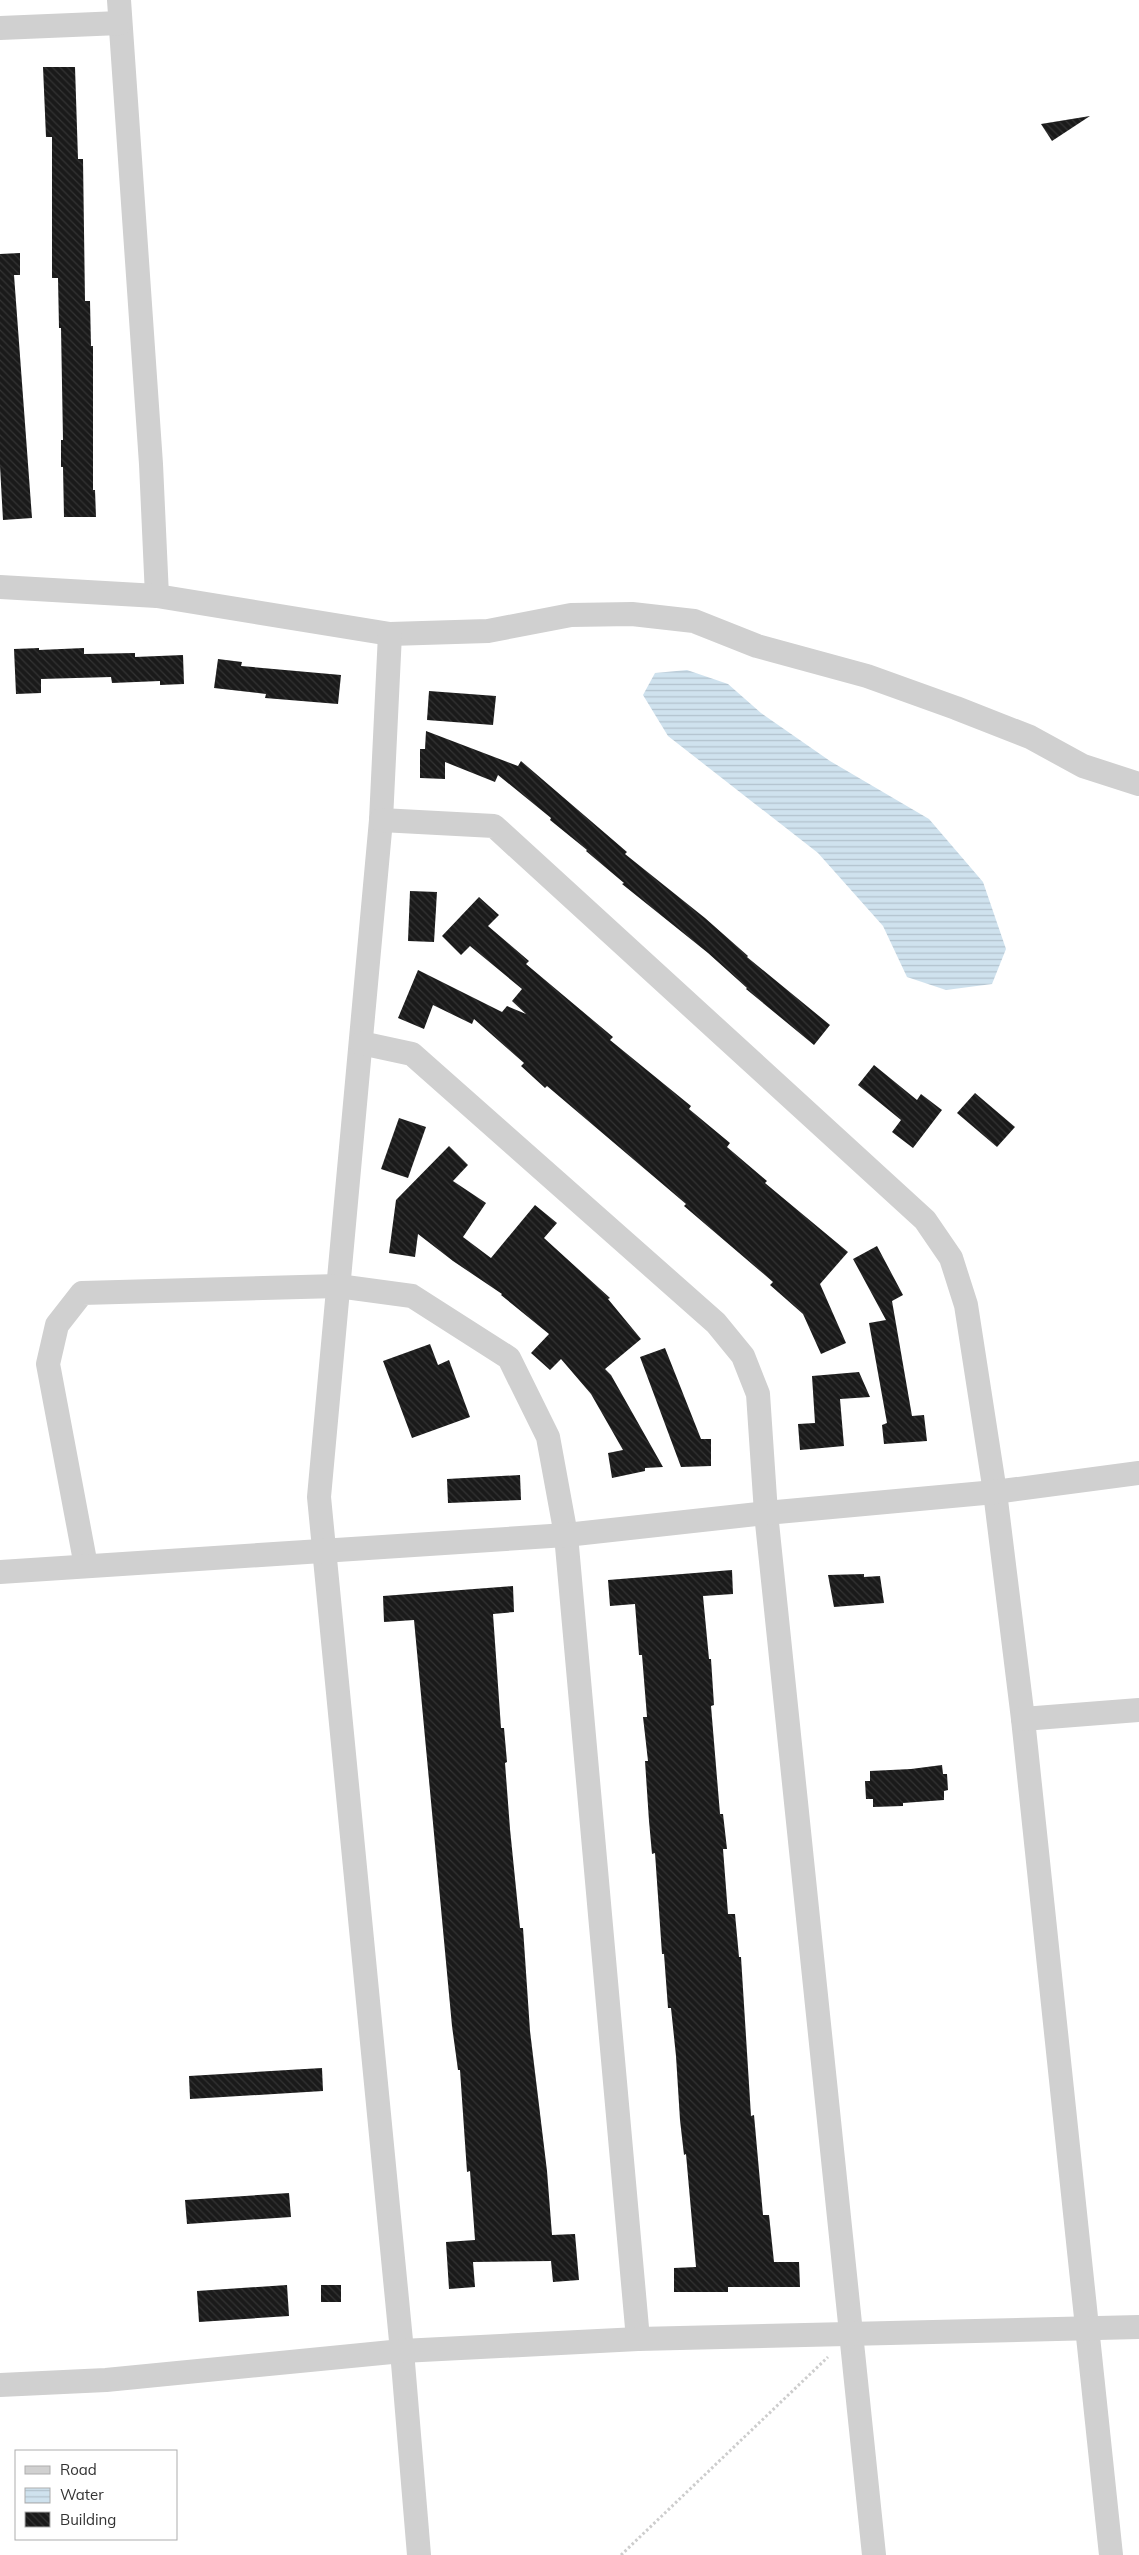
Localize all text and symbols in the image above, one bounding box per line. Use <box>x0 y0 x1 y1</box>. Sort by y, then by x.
legend <box>15 2450 178 2540</box>
text: Road <box>60 2460 97 2479</box>
text: Water <box>60 2485 104 2504</box>
text: Building <box>60 2510 116 2529</box>

